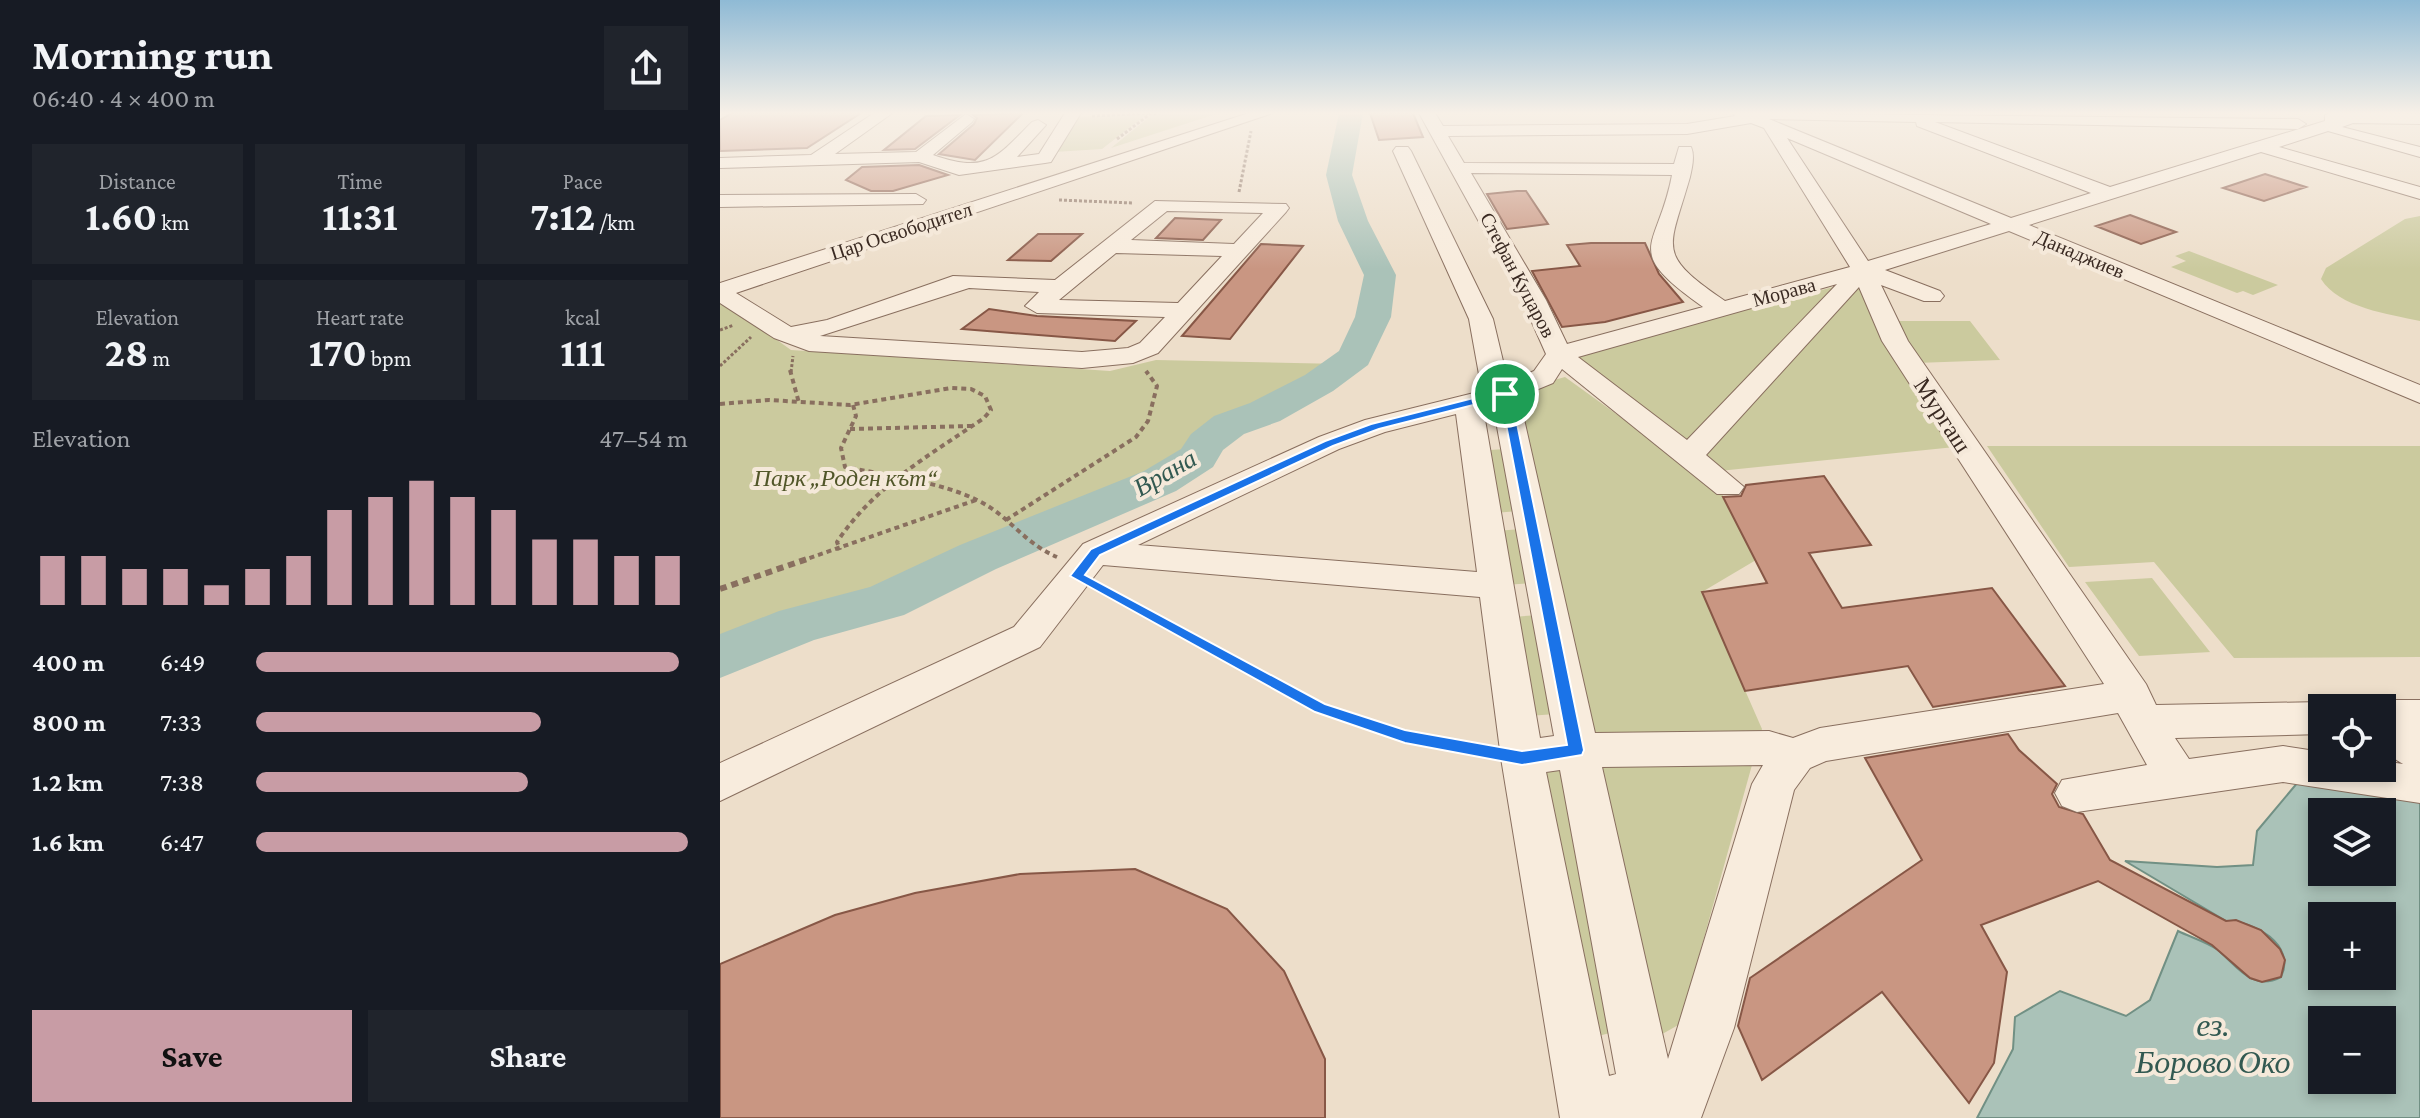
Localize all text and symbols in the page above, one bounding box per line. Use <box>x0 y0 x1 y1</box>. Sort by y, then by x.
button: share <box>604 26 688 110</box>
text: Morning run <box>32 30 273 78</box>
text: 06:40 · 4 × 400 m <box>32 84 215 113</box>
text: Distance <box>99 169 176 194</box>
text: Time <box>337 169 383 194</box>
text: Pace <box>563 169 602 194</box>
text: 1.60 <box>85 194 157 239</box>
text: 11:31 <box>322 194 398 239</box>
text: 7:12 <box>530 194 595 239</box>
street label: Цар Освободител <box>827 198 975 265</box>
street label: Стефан Куцаров <box>1475 209 1560 342</box>
text: km <box>157 210 189 235</box>
text: /km <box>595 210 635 235</box>
street label: Данаджиев <box>2032 225 2128 284</box>
street label: Морава <box>1750 273 1818 312</box>
text: Elevation <box>96 305 179 330</box>
text: Heart rate <box>316 305 404 330</box>
text: kcal <box>565 305 600 330</box>
text: 28 <box>105 330 148 375</box>
text: 170 <box>309 330 367 375</box>
text: 111 <box>560 330 605 375</box>
text: m <box>148 346 170 371</box>
text: bpm <box>367 346 411 371</box>
pin <box>1471 360 1539 428</box>
icon: arrive <box>1483 372 1527 416</box>
street label: Мургаш <box>1909 373 1977 458</box>
text: Elevation <box>32 424 130 453</box>
text: 47–54 m <box>599 424 688 453</box>
water label: Врана <box>1128 443 1202 503</box>
park label: Парк „Роден кът“ <box>753 464 938 491</box>
text: 400 m <box>32 648 105 677</box>
text: 6:49 <box>160 648 205 677</box>
map controls <box>2308 694 2396 1094</box>
button: locate <box>2308 694 2396 782</box>
text: 800 m <box>32 708 106 737</box>
text: 7:33 <box>160 708 202 737</box>
text: 1.2 km <box>32 768 103 797</box>
text: 7:38 <box>160 768 204 797</box>
button: layers <box>2308 798 2396 886</box>
text: 1.6 km <box>32 828 104 857</box>
text: 6:47 <box>160 828 204 857</box>
button: + <box>2308 902 2396 990</box>
button: − <box>2308 1006 2396 1094</box>
water label: ез. Борово Око <box>2134 1007 2291 1080</box>
button: Save <box>32 1010 352 1102</box>
button: Share <box>368 1010 688 1102</box>

